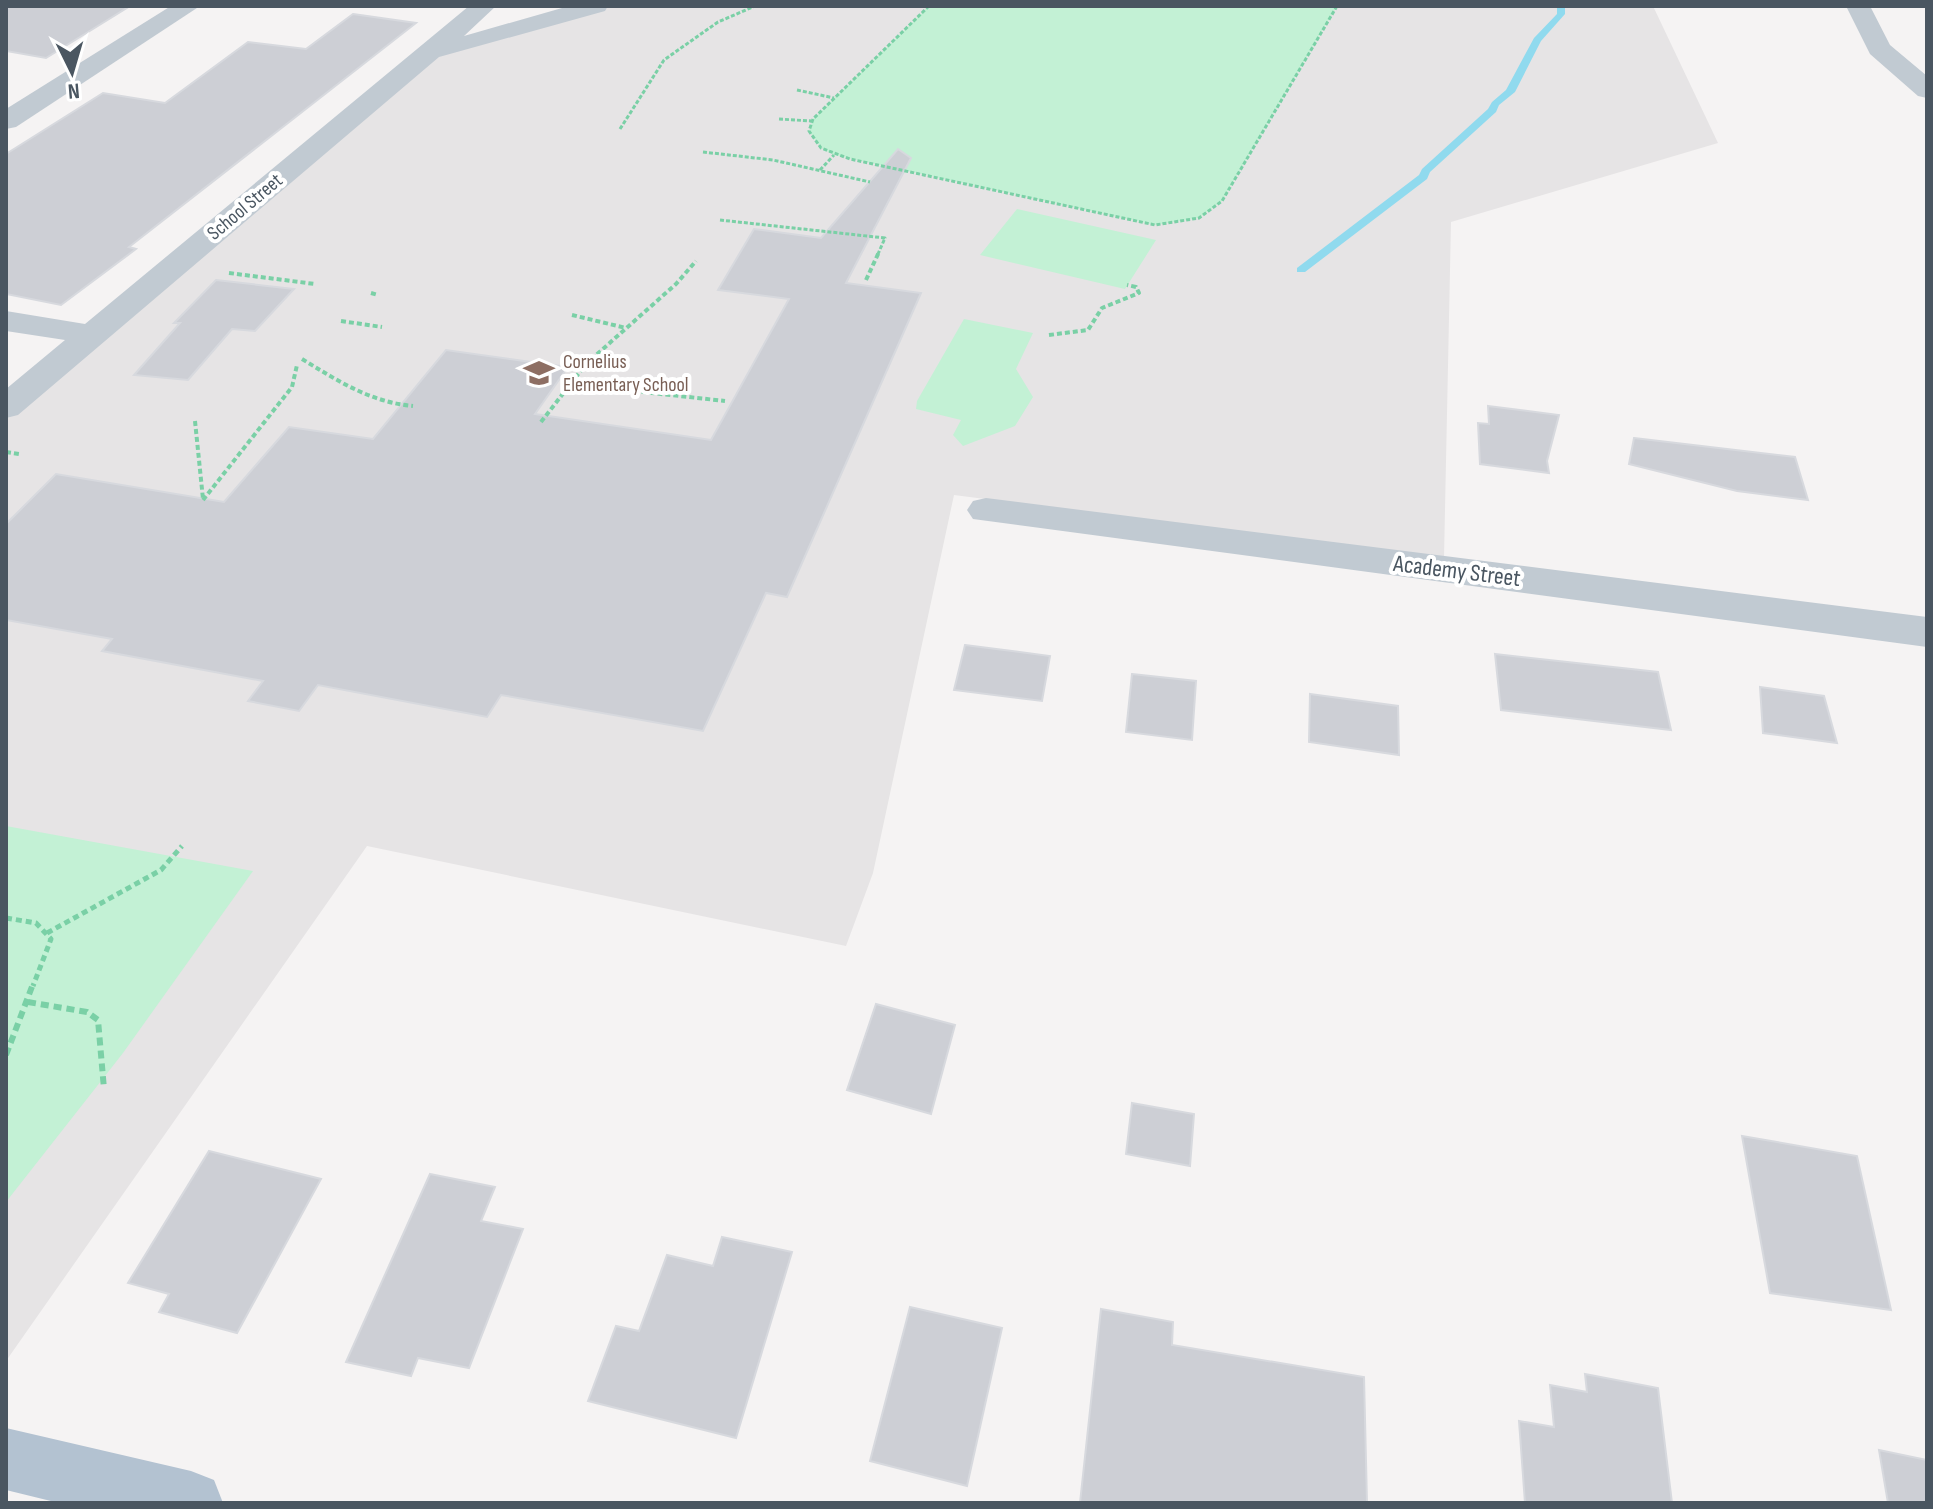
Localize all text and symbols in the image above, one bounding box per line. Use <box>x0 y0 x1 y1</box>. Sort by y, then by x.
north arrow <box>32 32 112 112</box>
text: N <box>67 76 81 104</box>
street label: School Street <box>202 169 288 245</box>
place label: Cornelius Elementary School <box>563 350 689 397</box>
school or university icon: Cornelius Elementary School <box>522 356 556 390</box>
street label: Academy Street <box>1391 549 1522 593</box>

